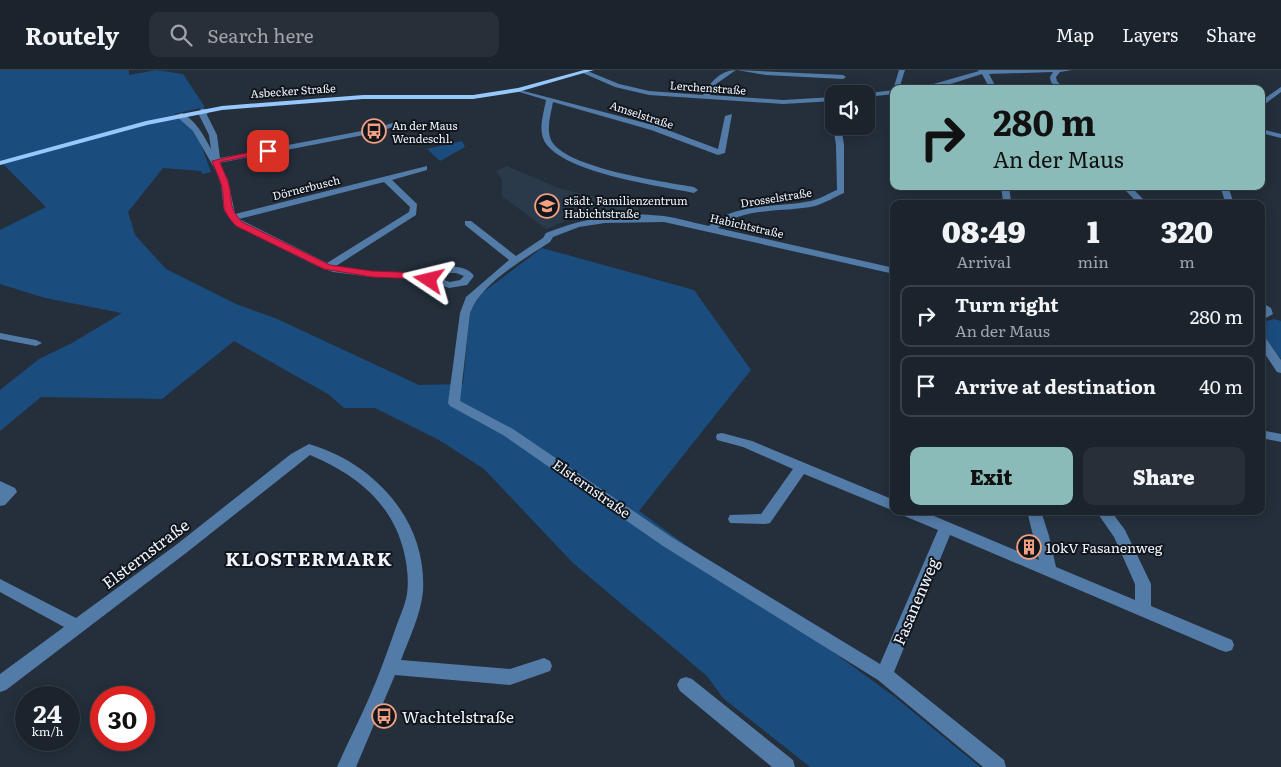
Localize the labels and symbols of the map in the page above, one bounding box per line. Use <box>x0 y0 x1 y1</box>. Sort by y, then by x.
street label: Lerchenstraße <box>669 76 747 98</box>
street label: Asbecker Straße <box>250 79 336 101</box>
street label: Amselstraße <box>608 96 676 132</box>
place label: An der Maus Wendeschl. <box>392 117 457 146</box>
bus stop icon: An der Maus Wendeschl. <box>361 118 387 144</box>
pin <box>247 130 289 172</box>
street label: Dörnerbusch <box>271 171 341 203</box>
street label: Drosselstraße <box>739 183 813 211</box>
place label: städt. Familienzentrum Habichtstraße <box>564 192 688 221</box>
school or university icon: städt. Familienzentrum Habichtstraße <box>534 193 560 219</box>
street label: Habichtstraße <box>709 209 786 241</box>
position arrow <box>402 253 454 305</box>
street label: Elsternstraße <box>549 454 635 522</box>
street label: Elsternstraße <box>96 512 194 594</box>
building icon: 10kV Fasanenweg <box>1016 534 1042 560</box>
place label: 10kV Fasanenweg <box>1046 537 1163 557</box>
district label: KLOSTERMARK <box>225 544 393 572</box>
street label: Fasanenweg <box>886 554 944 648</box>
speed limit sign: 30 <box>90 686 155 751</box>
bus stop icon: Wachtelstraße <box>371 703 397 729</box>
place label: Wachtelstraße <box>402 704 514 728</box>

